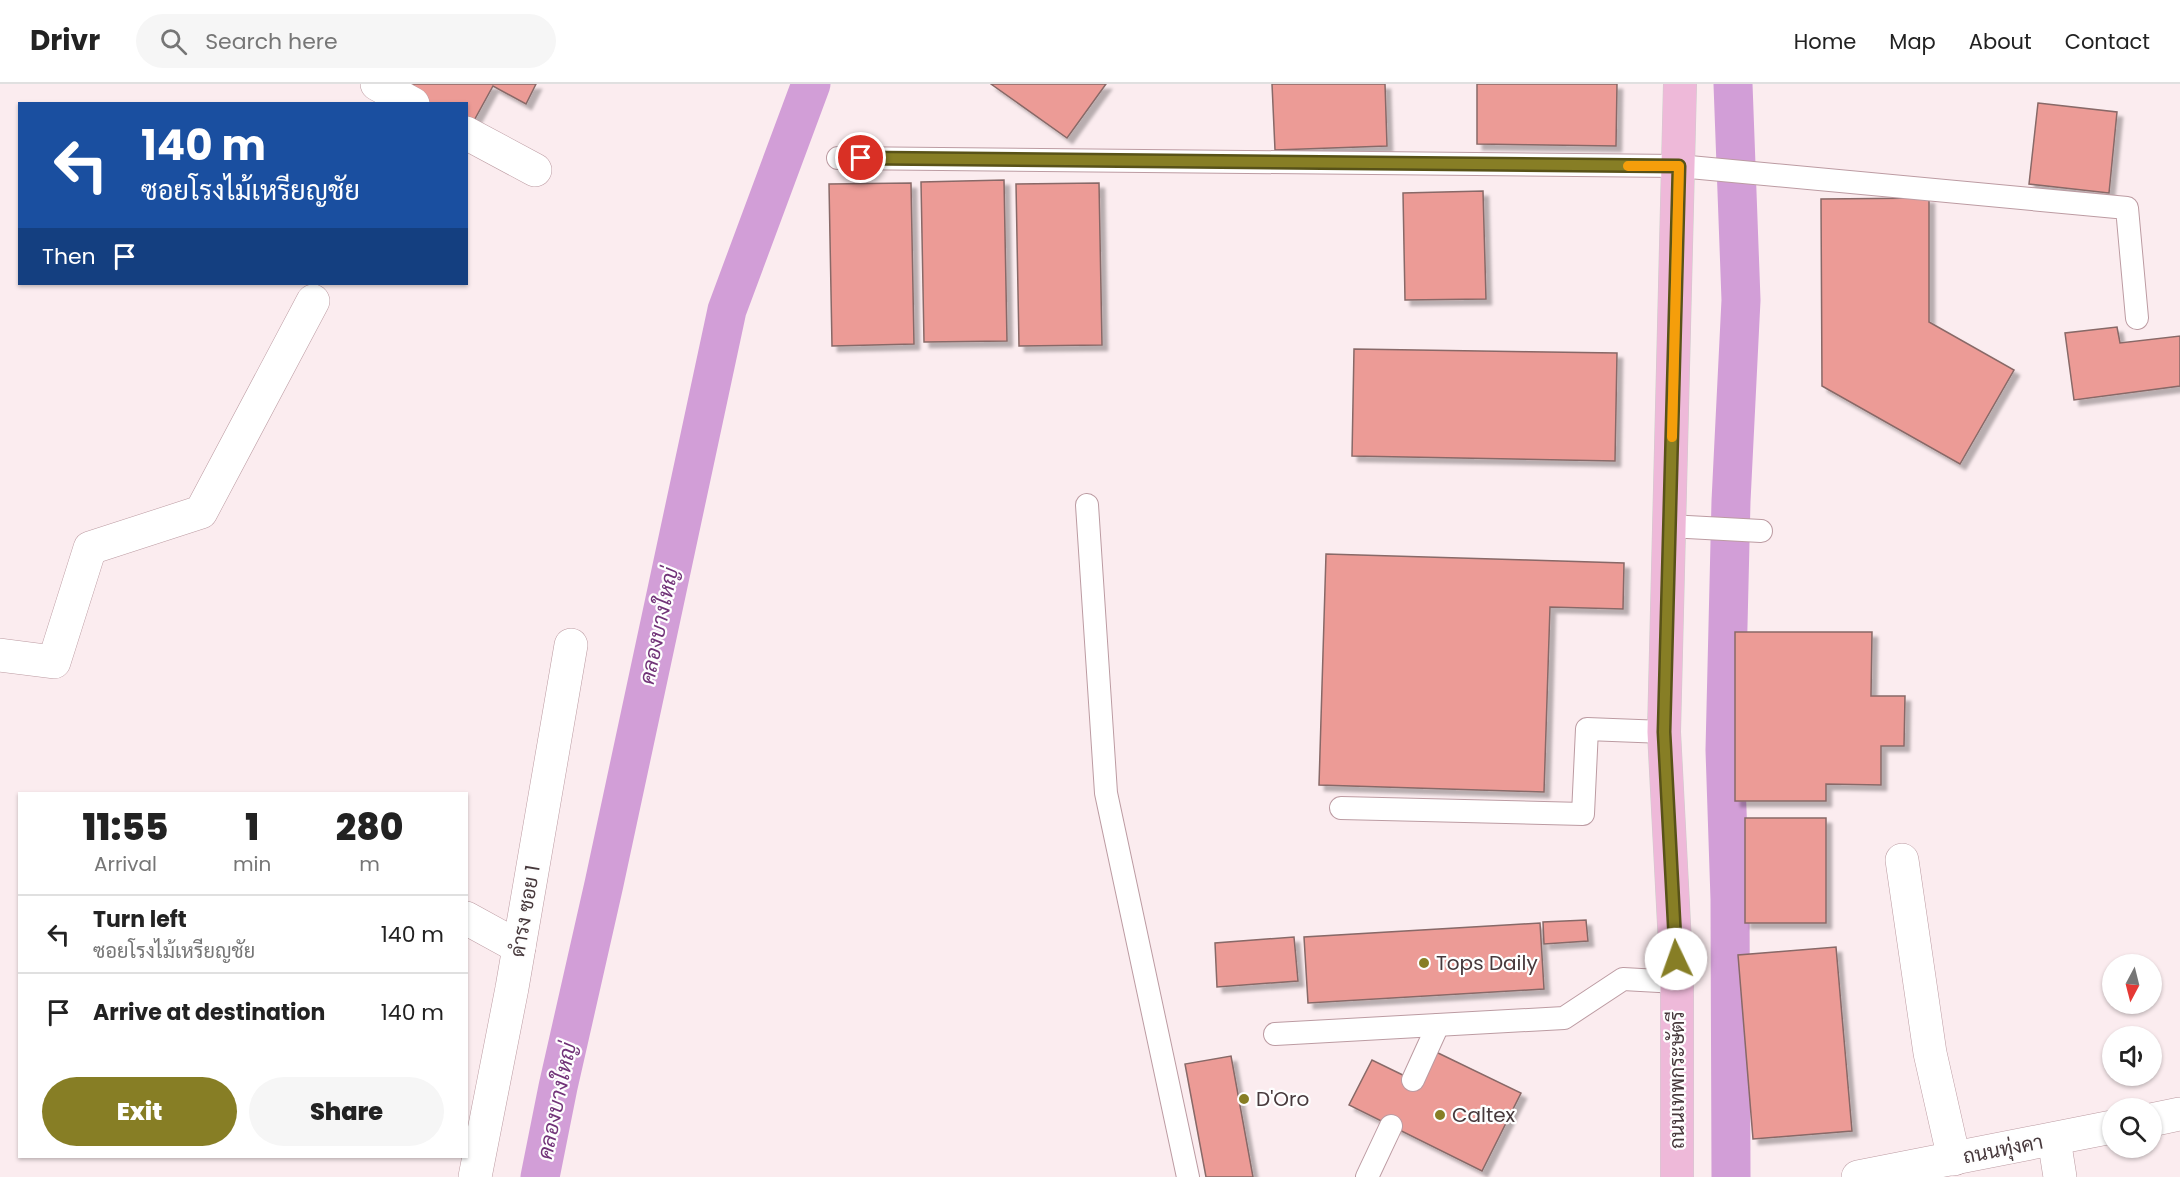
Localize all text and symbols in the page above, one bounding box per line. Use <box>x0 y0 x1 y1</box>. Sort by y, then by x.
search box <box>136 14 556 68</box>
text: Drivr <box>30 21 100 60</box>
icon: search <box>157 25 190 58</box>
text: Search here <box>205 26 338 57</box>
text: Home <box>1794 27 1856 56</box>
text: Map <box>1889 27 1936 56</box>
text: About <box>1969 27 2032 56</box>
text: Contact <box>2065 27 2150 56</box>
text: 140 m <box>141 116 266 175</box>
icon: left <box>42 126 120 204</box>
pin <box>835 132 886 183</box>
icon: arrive <box>844 141 877 174</box>
text: ซอยโรงไม้เหรียญชัย <box>141 172 360 209</box>
icon: arrive <box>108 240 141 273</box>
text: Then <box>42 241 96 272</box>
water label: คลองบางใหญ่ <box>632 564 685 687</box>
text: 11:55 <box>83 802 168 853</box>
text: 1 <box>245 802 259 853</box>
text: 280 <box>336 802 403 853</box>
text: Arrival <box>94 850 157 878</box>
text: min <box>233 850 271 878</box>
text: m <box>359 850 380 878</box>
street label: ดำรง ซอย 1 <box>503 863 547 959</box>
text: Turn left <box>93 904 187 935</box>
icon: left <box>42 918 75 951</box>
text: 140 m <box>381 919 444 950</box>
position arrow <box>1644 927 1708 991</box>
text: ซอยโรงไม้เหรียญชัย <box>93 937 255 965</box>
place label: Tops Daily <box>1436 949 1538 977</box>
north arrow <box>2102 954 2162 1014</box>
map controls <box>2102 954 2162 1158</box>
marker: Tops Daily <box>1417 956 1431 970</box>
icon: arrive <box>42 996 75 1029</box>
text: Arrive at destination <box>93 997 325 1028</box>
text: 140 m <box>381 997 444 1028</box>
street label: ถนนเทพกระษัตรี <box>1663 1011 1691 1149</box>
button: sound <box>2102 1026 2162 1086</box>
water label: คลองบางใหญ่ <box>530 1039 583 1162</box>
button: Exit <box>42 1077 237 1146</box>
button: Share <box>249 1077 444 1146</box>
place label: D'Oro <box>1256 1085 1309 1113</box>
marker: D'Oro <box>1237 1092 1251 1106</box>
button: search <box>2102 1098 2162 1158</box>
place label: Caltex <box>1452 1101 1516 1129</box>
marker: Caltex <box>1433 1108 1447 1122</box>
street label: ถนนทุ่งคา <box>1961 1128 2045 1170</box>

